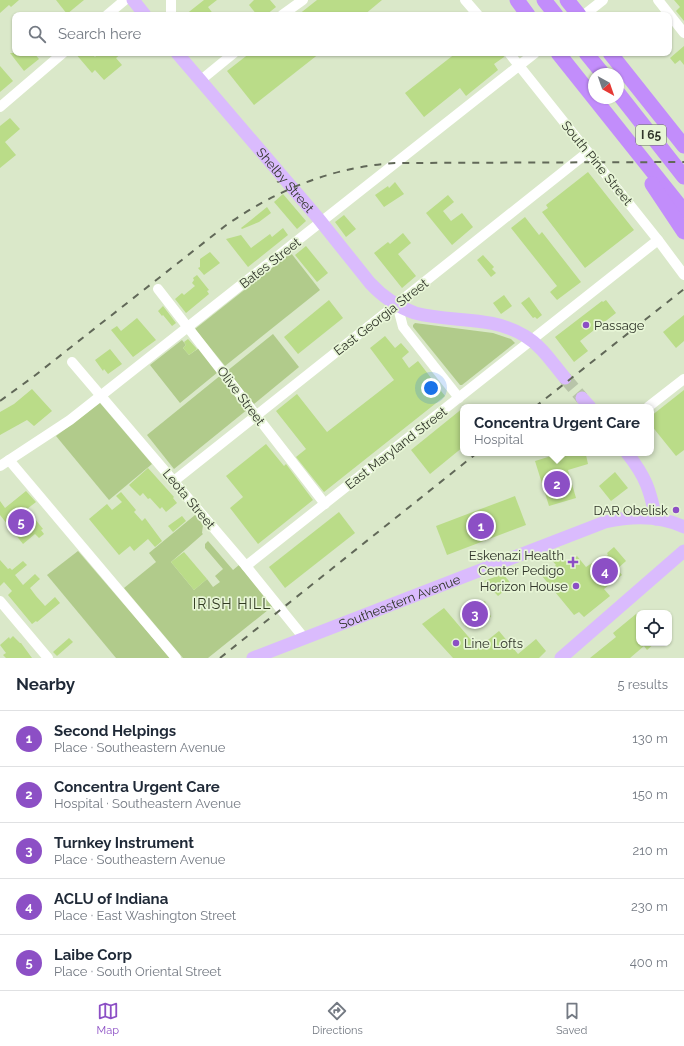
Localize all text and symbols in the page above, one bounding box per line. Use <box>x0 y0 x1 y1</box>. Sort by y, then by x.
search box <box>12 12 672 56</box>
icon: search <box>26 23 48 45</box>
text: Search here <box>58 25 141 43</box>
north arrow <box>588 68 624 104</box>
street label: South Pine Street <box>558 118 636 209</box>
road number: I 65 <box>636 125 666 145</box>
street label: Shelby Street <box>254 144 318 216</box>
street label: Bates Street <box>237 234 304 291</box>
street label: East Georgia Street <box>331 275 432 358</box>
place label: Passage <box>594 318 645 333</box>
marker: Passage <box>581 320 591 330</box>
street label: Olive Street <box>214 364 268 429</box>
your location <box>421 378 441 398</box>
street label: East Maryland Street <box>342 403 450 492</box>
popup <box>460 404 654 456</box>
text: Concentra Urgent Care <box>474 414 640 432</box>
text: Hospital <box>474 432 523 447</box>
street label: Leota Street <box>160 466 219 532</box>
pin: 2 <box>544 469 570 499</box>
place label: DAR Obelisk <box>593 503 668 518</box>
marker: DAR Obelisk <box>671 505 681 515</box>
pin: 5 <box>8 507 34 537</box>
pin: 1 <box>468 511 494 541</box>
place label: Eskenazi Health Center Pedigo <box>469 548 564 578</box>
marker: Eskenazi Health Center Pedigo <box>567 556 579 568</box>
pin: 4 <box>592 556 618 586</box>
street label: Southeastern Avenue <box>337 571 463 632</box>
place label: Horizon House <box>480 579 568 594</box>
marker: Horizon House <box>571 581 581 591</box>
district label: IRISH HILL <box>193 596 271 612</box>
pin: 3 <box>462 599 488 629</box>
map controls <box>636 610 672 646</box>
button: locate <box>636 610 672 646</box>
place label: Line Lofts <box>464 636 523 651</box>
marker: Line Lofts <box>451 638 461 648</box>
text: Nearby <box>16 674 75 694</box>
text: 5 results <box>617 677 668 692</box>
text: Second Helpings <box>54 722 176 740</box>
text: 1 <box>26 731 32 746</box>
text: 130 m <box>632 731 668 746</box>
text: Place · Southeastern Avenue <box>54 740 225 755</box>
text: Concentra Urgent Care <box>54 778 220 796</box>
text: 2 <box>25 787 33 802</box>
text: 150 m <box>632 787 668 802</box>
text: Hospital · Southeastern Avenue <box>54 796 241 811</box>
text: Turnkey Instrument <box>54 834 194 852</box>
text: 3 <box>25 843 33 858</box>
text: 210 m <box>632 843 668 858</box>
text: Place · Southeastern Avenue <box>54 852 225 867</box>
text: ACLU of Indiana <box>54 890 168 908</box>
text: 4 <box>25 899 33 914</box>
text: 230 m <box>631 899 668 914</box>
text: Place · East Washington Street <box>54 908 236 923</box>
text: Laibe Corp <box>54 946 132 964</box>
text: 5 <box>25 955 33 970</box>
text: 400 m <box>630 955 668 970</box>
text: Place · South Oriental Street <box>54 964 221 979</box>
tab: Map <box>97 1000 119 1037</box>
tab: Directions <box>312 1000 363 1037</box>
tab: Saved <box>556 1000 587 1037</box>

